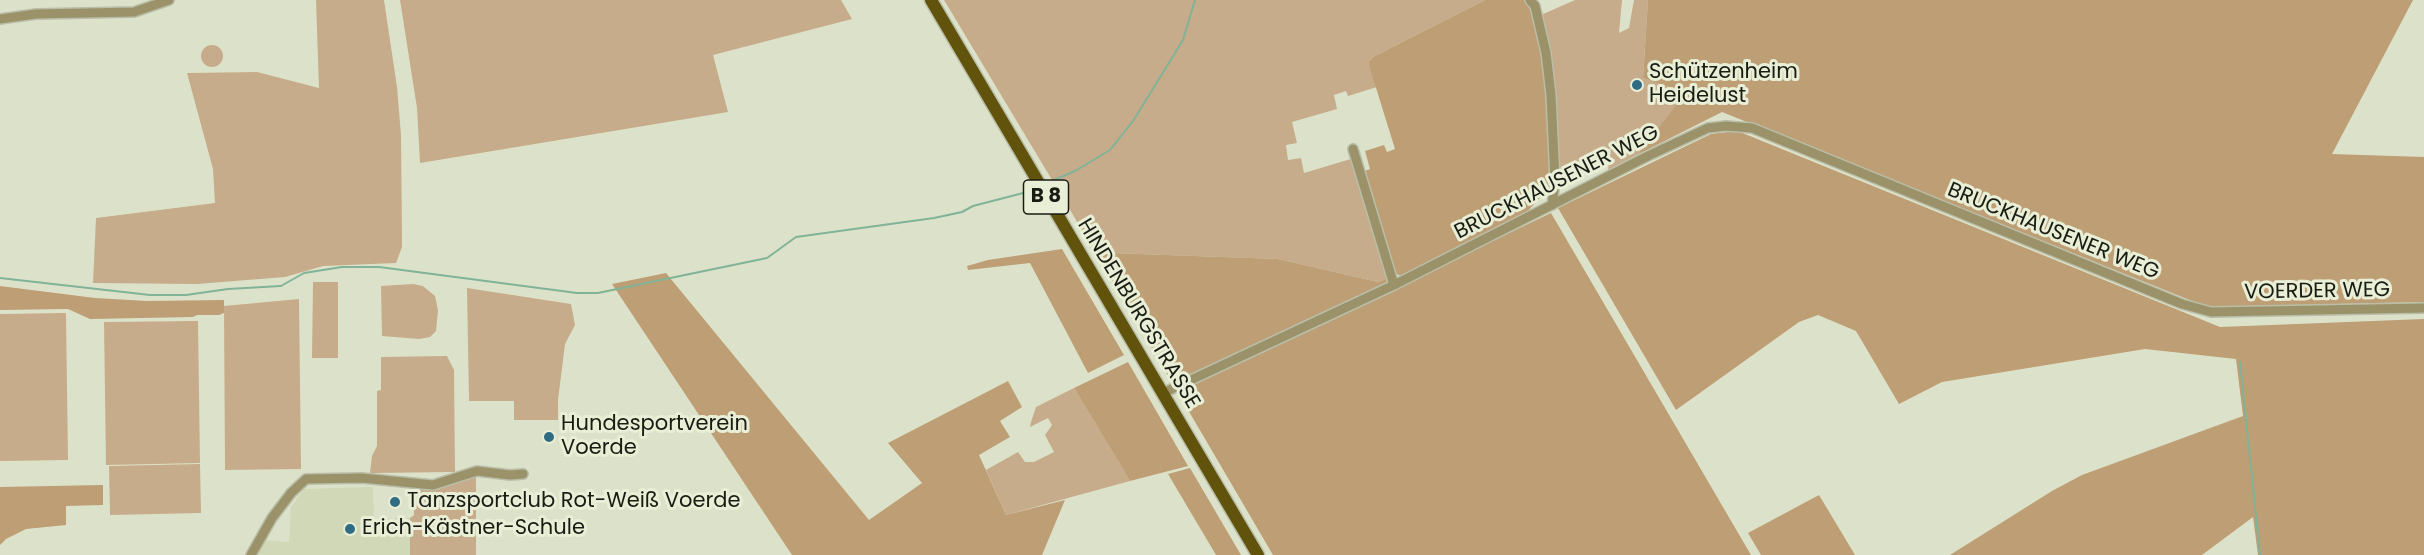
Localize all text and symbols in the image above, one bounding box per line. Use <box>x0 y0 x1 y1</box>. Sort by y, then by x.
place label: Schützenheim Heidelust <box>1649 60 1798 110</box>
marker: Schützenheim Heidelust <box>1630 78 1644 92</box>
street label: BRUCKHAUSENER WEG <box>1451 120 1663 246</box>
street label: BRUCKHAUSENER WEG <box>1943 178 2163 286</box>
road number: B 8 <box>1024 180 1068 214</box>
street label: HINDENBURGSTRASSE <box>1071 214 1205 414</box>
street label: VOERDER WEG <box>2244 278 2390 306</box>
place label: Hundesportverein Voerde <box>561 412 748 462</box>
marker: Hundesportverein Voerde <box>542 430 556 444</box>
place label: Tanzsportclub Rot-Weiß Voerde <box>407 489 741 515</box>
marker: Tanzsportclub Rot-Weiß Voerde <box>388 495 402 509</box>
place label: Erich-Kästner-Schule <box>362 516 585 542</box>
marker: Erich-Kästner-Schule <box>343 522 357 536</box>

